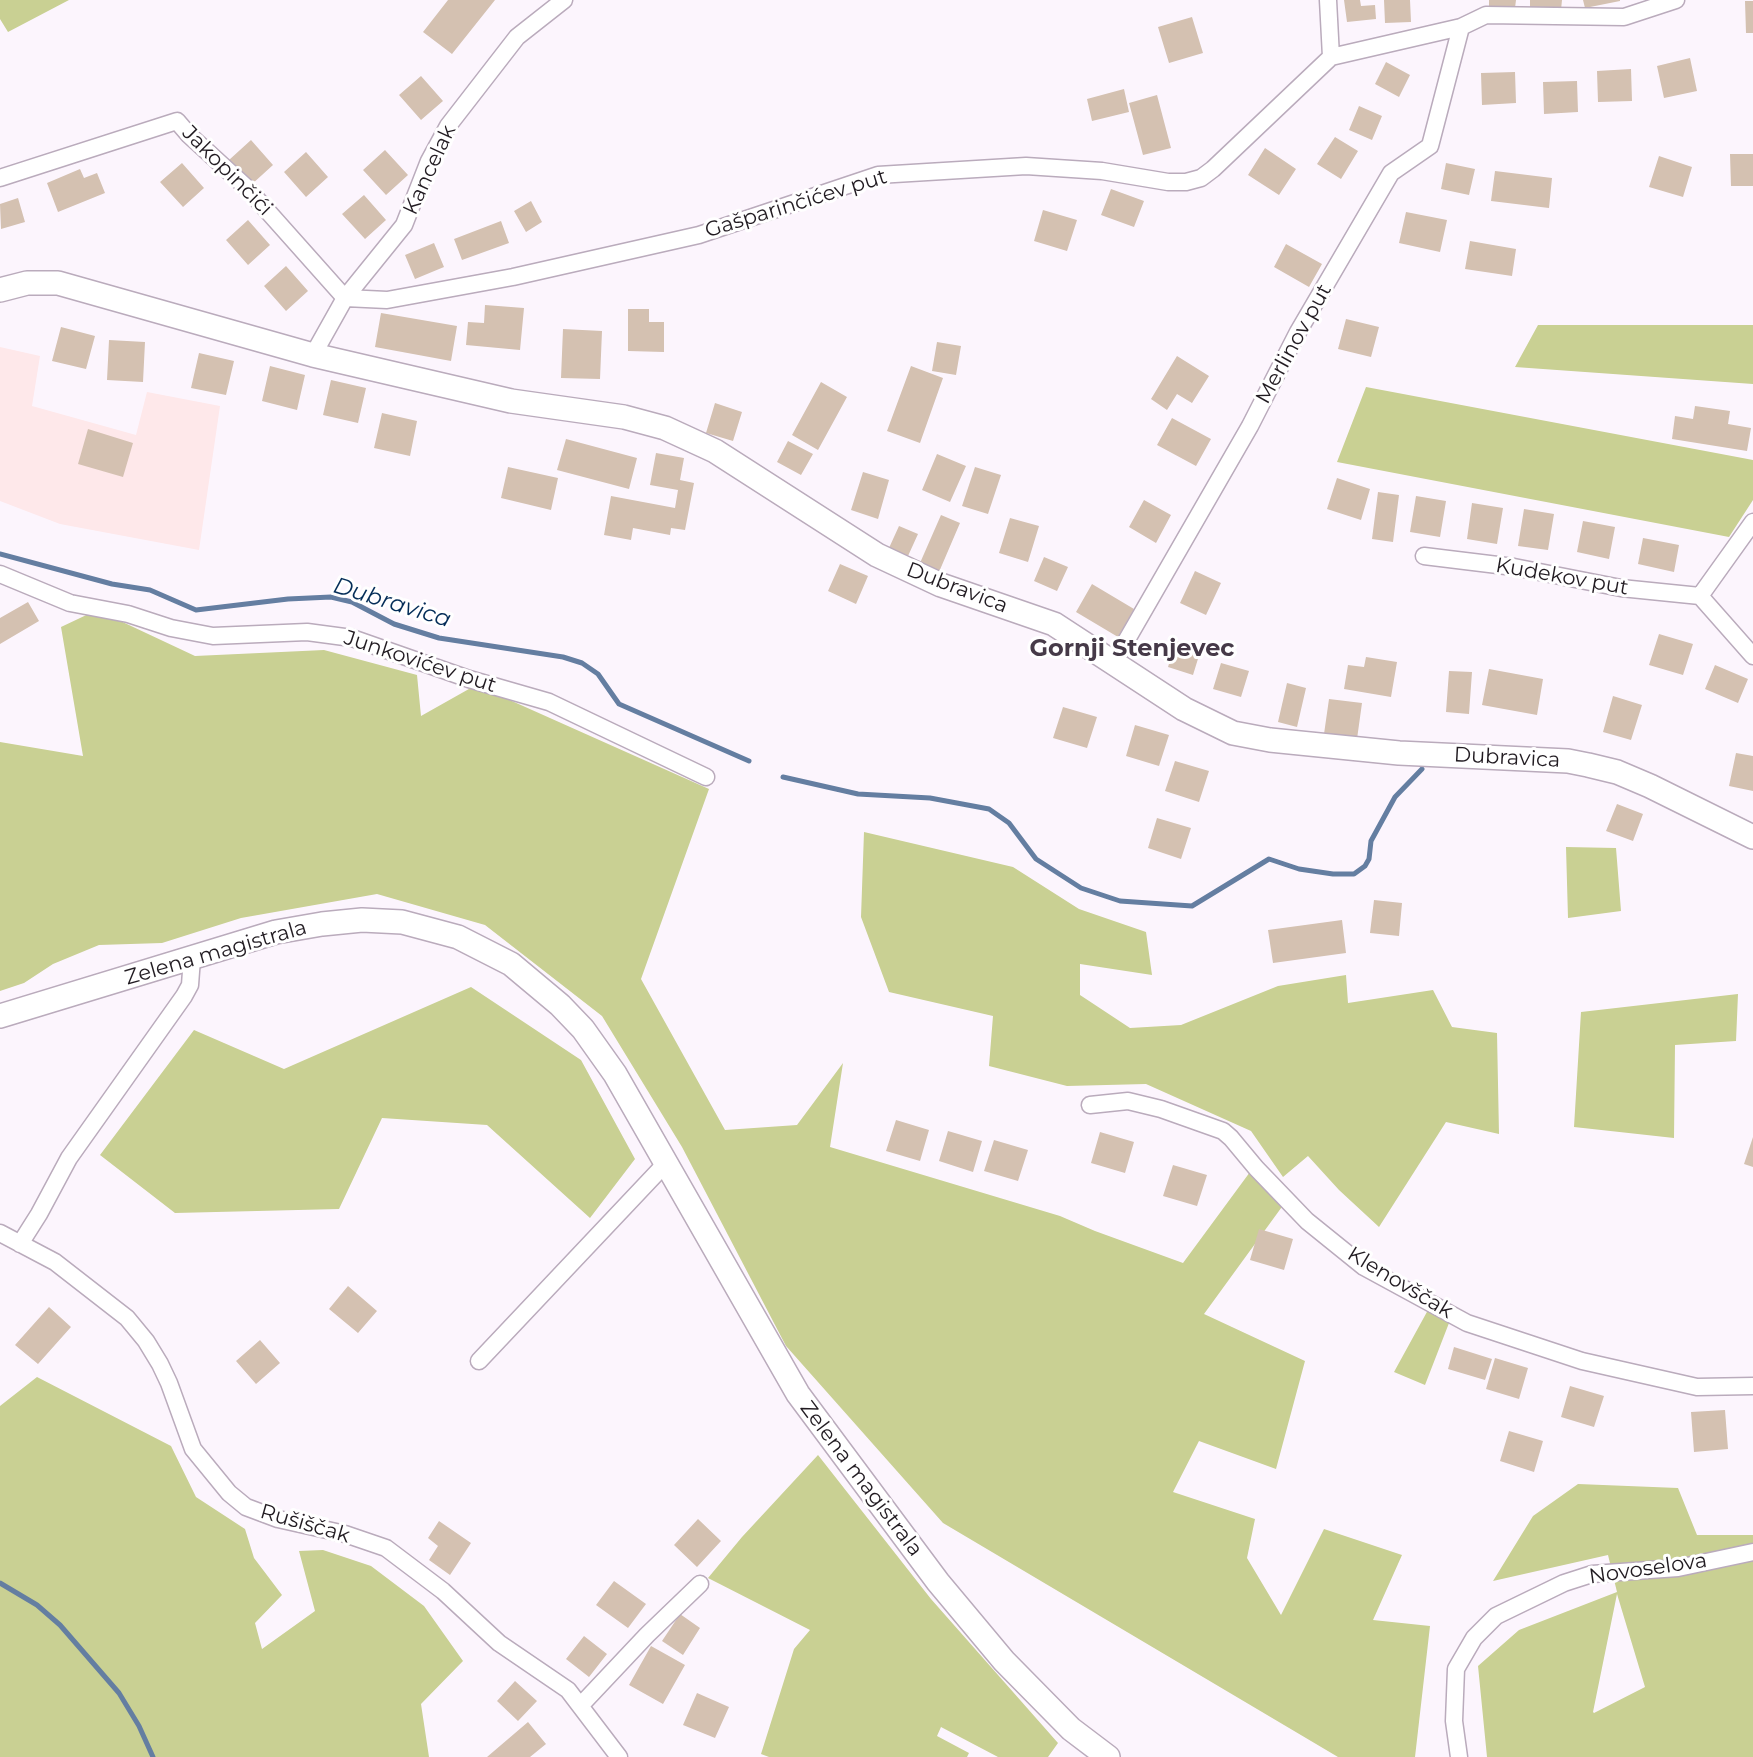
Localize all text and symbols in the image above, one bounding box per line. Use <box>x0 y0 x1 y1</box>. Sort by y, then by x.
street label: Jakopinčići <box>177 121 277 221</box>
street label: Kancelak <box>398 121 462 219</box>
street label: Gašparinčićev put <box>702 164 890 244</box>
street label: Merlinov put <box>1251 280 1337 408</box>
street label: Kudekov put <box>1494 553 1630 601</box>
street label: Dubravica <box>903 557 1011 619</box>
water label: Dubravica <box>330 572 454 634</box>
street label: Junkovićev put <box>341 625 499 699</box>
district label: Gornji Stenjevec <box>1029 635 1235 663</box>
street label: Dubravica <box>1453 743 1561 773</box>
street label: Zelena magistrala <box>122 915 310 991</box>
street label: Klenovščak <box>1343 1242 1457 1324</box>
street label: Zelena magistrala <box>794 1396 928 1562</box>
street label: Rušiščak <box>257 1499 353 1549</box>
street label: Novoselova <box>1587 1548 1709 1590</box>

